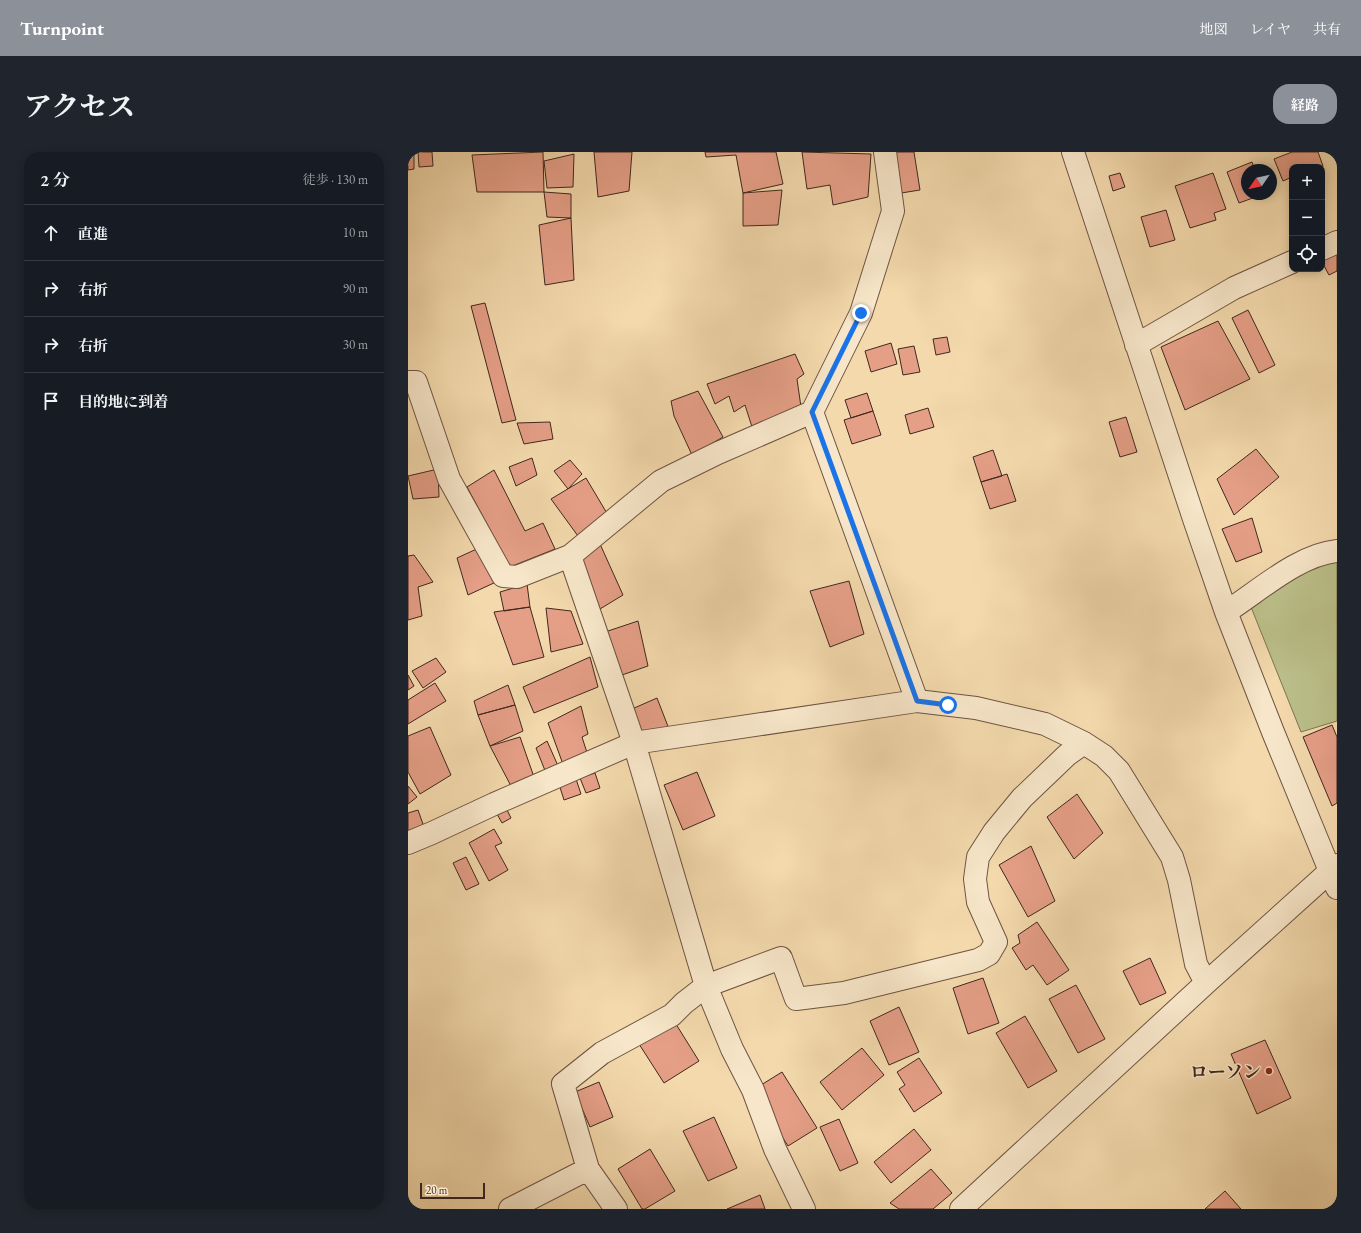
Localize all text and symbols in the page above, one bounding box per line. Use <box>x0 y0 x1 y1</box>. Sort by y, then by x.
text: Turnpoint <box>20 16 104 41</box>
text: 地図 <box>1200 20 1228 38</box>
text: レイヤ <box>1250 20 1291 38</box>
text: 共有 <box>1313 20 1341 38</box>
button: 経路 <box>1273 84 1337 124</box>
text: アクセス <box>24 88 135 124</box>
north arrow <box>1241 164 1277 200</box>
map controls <box>1289 164 1325 272</box>
button: + <box>1289 164 1325 200</box>
text: 2 分 <box>40 169 70 191</box>
text: 徒歩 · 130 m <box>303 171 368 188</box>
button: − <box>1289 200 1325 236</box>
icon: ahead <box>40 222 62 244</box>
text: 直進 <box>78 224 108 243</box>
text: 10 m <box>343 224 368 241</box>
button: locate <box>1289 236 1325 272</box>
icon: right <box>40 278 62 300</box>
text: 右折 <box>78 280 108 299</box>
text: 90 m <box>343 280 368 297</box>
route end <box>852 304 870 322</box>
icon: right <box>40 334 62 356</box>
text: 右折 <box>78 336 108 355</box>
text: 30 m <box>343 336 368 353</box>
icon: arrive <box>40 390 62 412</box>
text: 目的地に到着 <box>78 392 168 411</box>
route start <box>939 696 957 714</box>
place label: ローソン <box>1190 1060 1261 1083</box>
marker: ローソン <box>1264 1066 1274 1076</box>
scale bar <box>420 1181 485 1200</box>
text: 20 m <box>426 1183 447 1197</box>

